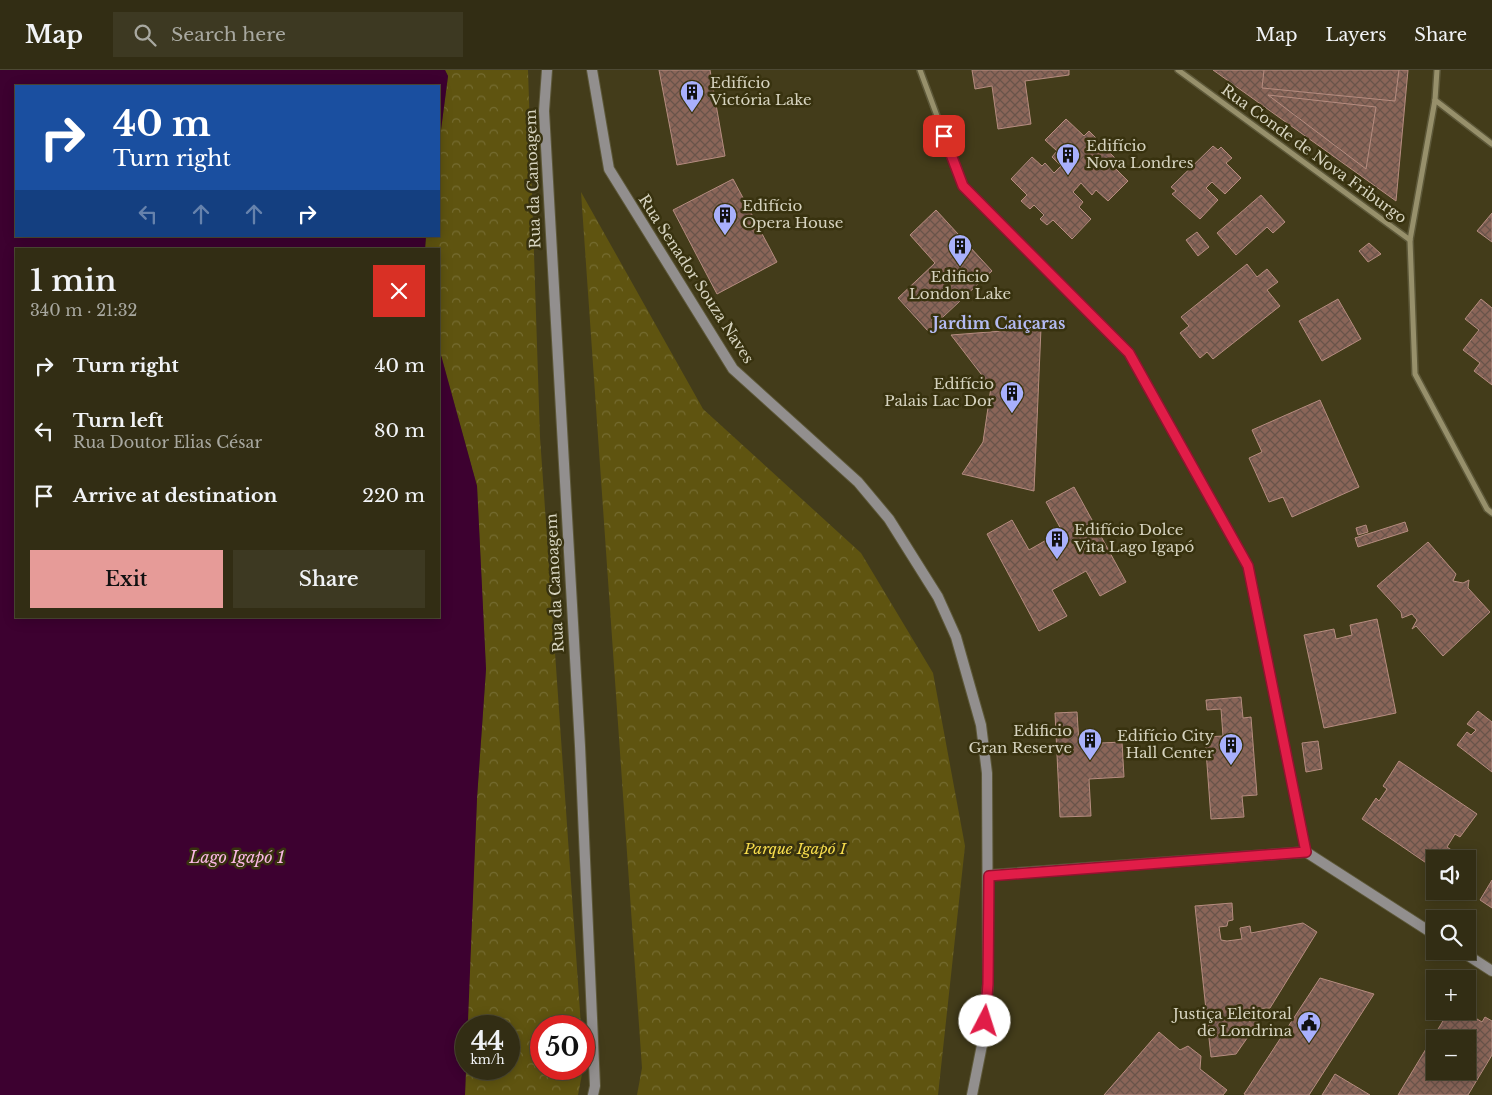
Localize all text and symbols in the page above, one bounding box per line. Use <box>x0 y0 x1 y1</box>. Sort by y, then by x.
search box <box>113 12 463 57</box>
text: Map <box>25 20 83 49</box>
icon: search <box>131 21 159 49</box>
text: Search here <box>171 23 286 46</box>
text: Map <box>1256 24 1297 46</box>
text: Layers <box>1325 24 1386 46</box>
text: Share <box>1414 24 1467 46</box>
place label: Edifício Victória Lake <box>709 73 811 109</box>
building icon: Edifício Victória Lake <box>679 79 705 113</box>
street label: Rua Conde de Nova Friburgo <box>1218 80 1411 227</box>
text: 40 m <box>113 102 211 145</box>
icon: right <box>30 105 95 170</box>
street label: Rua da Canoagem <box>521 109 544 249</box>
pin <box>923 115 965 157</box>
icon: arrive <box>930 122 958 150</box>
place label: Edifício Nova Londres <box>1086 136 1194 172</box>
building icon: Edifício Nova Londres <box>1055 142 1081 176</box>
text: Turn right <box>113 145 231 172</box>
street label: Rua Senador Souza Naves <box>635 191 758 367</box>
place label: Edifício Opera House <box>742 196 843 232</box>
icon: left <box>134 200 162 228</box>
icon: ahead <box>187 200 215 228</box>
icon: ahead <box>240 200 268 228</box>
icon: right <box>293 200 321 228</box>
building icon: Edifício Opera House <box>712 202 738 236</box>
building icon: Edificio London Lake <box>947 233 973 267</box>
text: 1 min <box>30 262 116 299</box>
button: close <box>373 265 425 317</box>
place label: Edificio London Lake <box>909 267 1011 303</box>
text: 340 m · 21:32 <box>30 300 137 320</box>
district label: Jardim Caiçaras <box>930 313 1065 333</box>
icon: right <box>30 352 58 380</box>
text: Turn right <box>73 354 179 377</box>
text: 40 m <box>374 354 425 377</box>
place label: Edifício Palais Lac Dor <box>884 374 995 410</box>
building icon: Edifício Palais Lac Dor <box>999 380 1025 414</box>
text: Turn left <box>73 409 164 432</box>
icon: left <box>30 417 58 445</box>
text: 80 m <box>374 419 425 442</box>
text: Rua Doutor Elias César <box>73 432 262 452</box>
icon: arrive <box>30 482 58 510</box>
text: Arrive at destination <box>73 484 277 507</box>
text: 220 m <box>362 484 425 507</box>
street label: Rua da Canoagem <box>541 513 568 653</box>
place label: Edifício Dolce Vita Lago Igapó <box>1073 520 1194 556</box>
building icon: Edifício Dolce Vita Lago Igapó <box>1044 526 1070 560</box>
button: Exit <box>30 550 223 608</box>
button: Share <box>233 550 425 608</box>
place label: Edificio Gran Reserve <box>969 721 1072 757</box>
place label: Edifício City Hall Center <box>1117 726 1215 762</box>
building icon: Edificio Gran Reserve <box>1077 727 1103 761</box>
building icon: Edifício City Hall Center <box>1218 732 1244 766</box>
park label: Parque Igapó I <box>743 839 848 858</box>
water label: Lago Igapó 1 <box>188 847 285 867</box>
map controls <box>1426 850 1476 1080</box>
button: sound <box>1426 850 1476 900</box>
button: search <box>1426 910 1476 960</box>
button: + <box>1426 970 1476 1020</box>
position arrow <box>958 994 1010 1046</box>
place label: Justiça Eleitoral de Londrina <box>1171 1004 1293 1040</box>
public building icon: Justiça Eleitoral de Londrina <box>1296 1010 1322 1044</box>
speed limit sign: 50 <box>530 1015 595 1080</box>
text: 44 <box>471 1026 504 1057</box>
button: − <box>1426 1030 1476 1080</box>
text: km/h <box>470 1052 505 1067</box>

